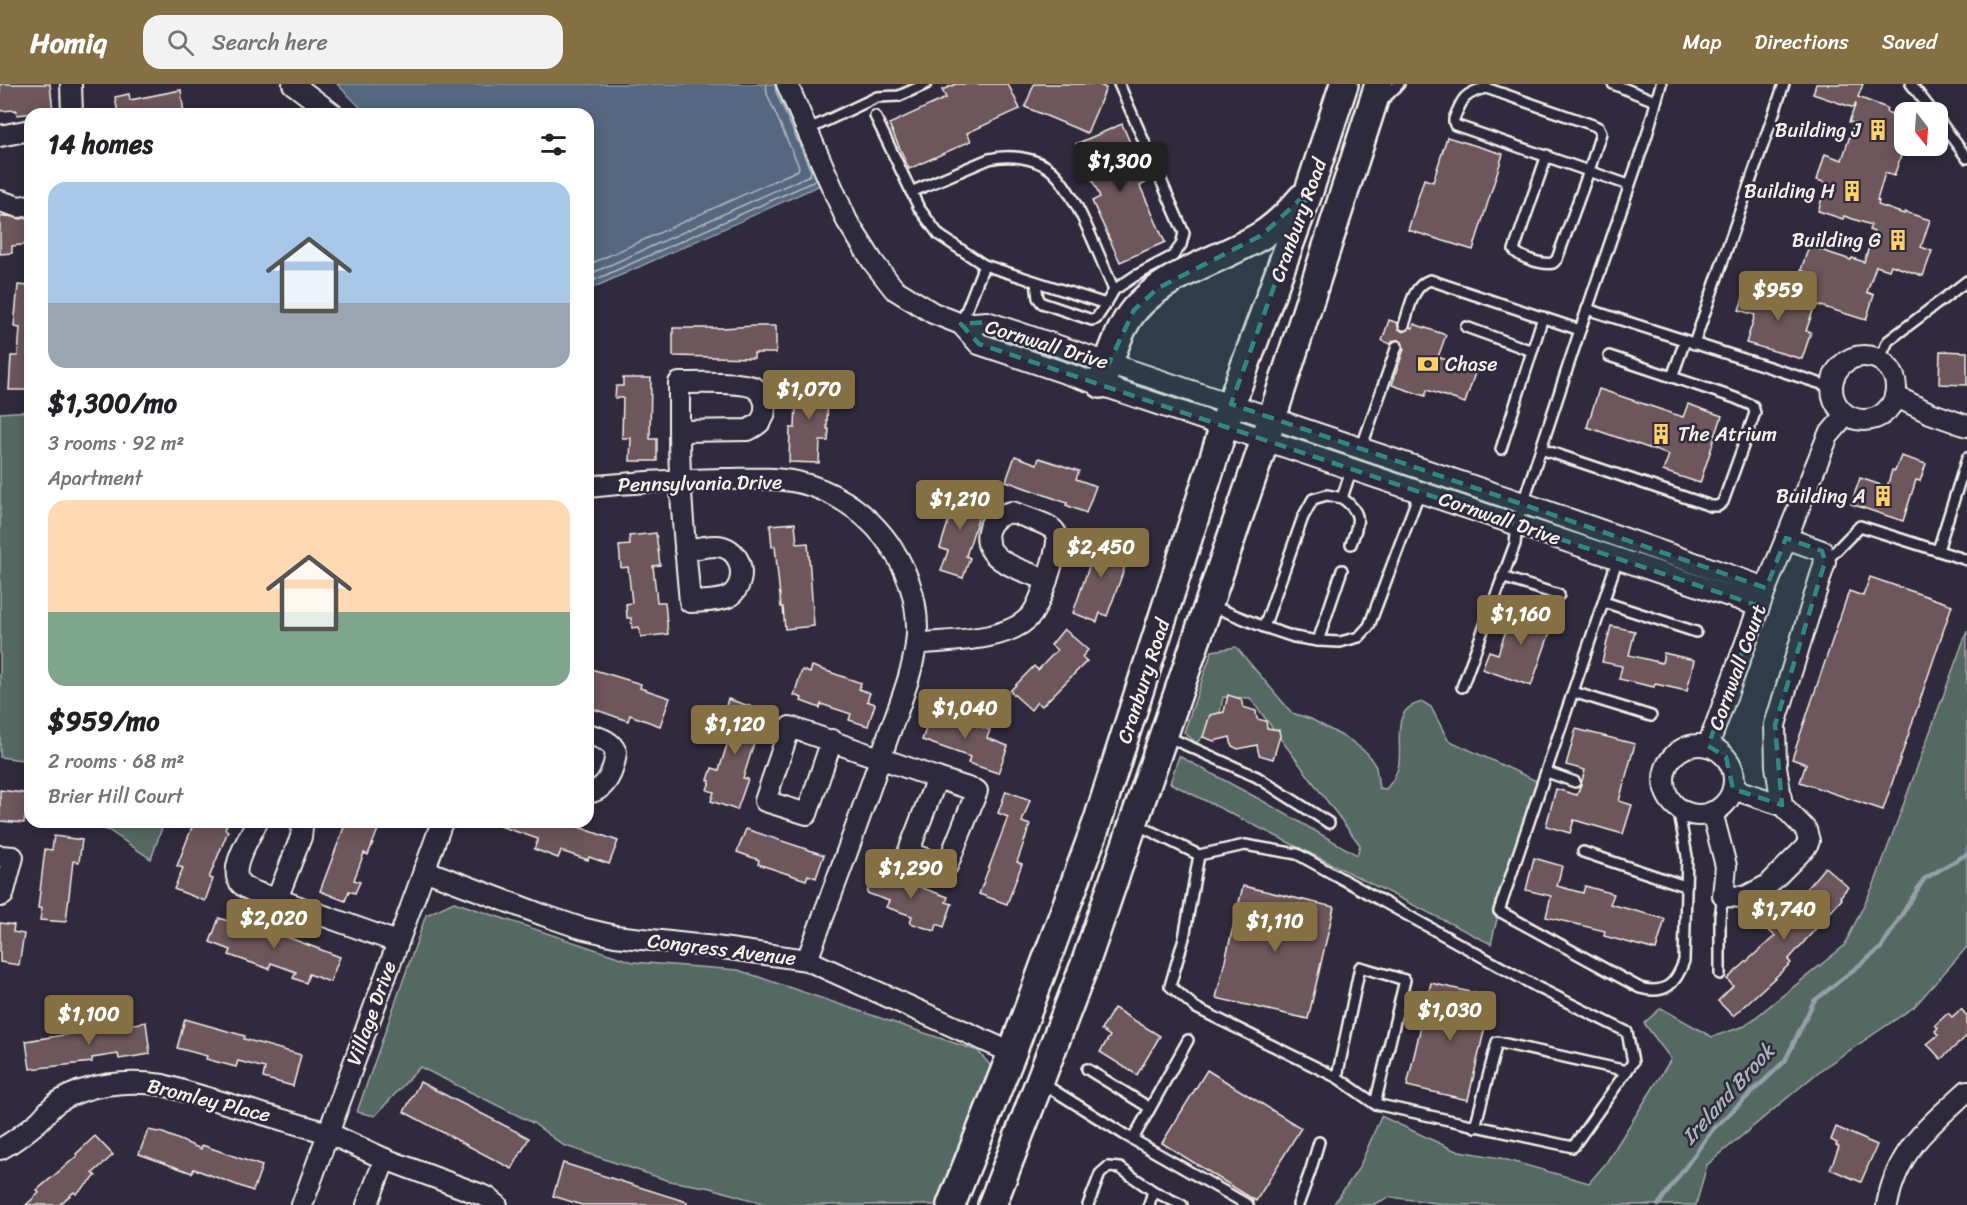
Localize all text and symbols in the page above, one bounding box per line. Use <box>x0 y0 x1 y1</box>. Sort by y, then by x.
search box <box>143 15 563 69</box>
text: Homiq <box>30 18 107 67</box>
text: Search here <box>212 23 328 62</box>
text: Map <box>1683 23 1721 61</box>
text: Directions <box>1754 23 1849 61</box>
text: Saved <box>1882 23 1937 61</box>
icon: search <box>164 26 197 59</box>
north arrow <box>1894 102 1948 156</box>
map controls <box>1894 102 1948 156</box>
place label: Building J <box>1775 113 1862 148</box>
building icon: Building J <box>1866 118 1890 142</box>
text: 14 homes <box>48 121 153 167</box>
icon: filters <box>537 128 570 161</box>
pin: $1,300 <box>1071 142 1169 193</box>
text: $1,300 <box>1088 144 1152 179</box>
street label: Cranbury Road <box>1260 152 1338 287</box>
place label: Building H <box>1744 174 1835 209</box>
building icon: Building H <box>1840 179 1864 203</box>
icon: home <box>255 221 363 329</box>
place label: Building G <box>1792 223 1882 258</box>
building icon: Building G <box>1886 228 1910 252</box>
pin: $959 <box>1742 271 1814 322</box>
text: $959 <box>1753 273 1803 308</box>
street label: Cornwall Drive <box>981 309 1113 380</box>
place label: Chase <box>1445 347 1497 382</box>
bank icon: Chase <box>1416 352 1440 376</box>
pin: $1,070 <box>760 370 858 421</box>
text: $1,070 <box>777 372 841 407</box>
text: $1,300/mo <box>48 380 177 426</box>
place label: The Atrium <box>1678 417 1777 452</box>
building icon: The Atrium <box>1649 422 1673 446</box>
text: 3 rooms · 92 m² <box>48 426 184 461</box>
text: Apartment <box>48 461 142 496</box>
street label: Pennsylvania Drive <box>618 465 783 502</box>
place label: Building A <box>1776 479 1866 514</box>
pin: $1,210 <box>911 480 1009 531</box>
street label: Cornwall Drive <box>1434 481 1566 556</box>
text: $1,210 <box>930 482 990 517</box>
building icon: Building A <box>1871 484 1895 508</box>
pin: $2,450 <box>1052 528 1150 579</box>
text: $2,450 <box>1067 530 1135 565</box>
icon: home <box>255 539 363 647</box>
pin: $1,160 <box>1472 595 1570 646</box>
text: $1,160 <box>1491 597 1551 632</box>
street label: Cornwall Court <box>1698 599 1777 735</box>
street label: Cranbury Road <box>1107 613 1181 748</box>
pin: $1,040 <box>916 689 1014 740</box>
text: $1,040 <box>932 691 998 726</box>
text: $959/mo <box>48 698 159 744</box>
pin: $1,120 <box>686 705 784 756</box>
text: $1,120 <box>705 707 765 742</box>
text: 2 rooms · 68 m² <box>48 744 184 779</box>
text: Brier Hill Court <box>48 779 183 814</box>
pin: $1,290 <box>862 849 960 900</box>
text: $1,290 <box>879 851 943 886</box>
pin: $1,740 <box>1735 890 1833 941</box>
text: $1,740 <box>1752 892 1816 927</box>
pin: $2,020 <box>225 899 323 950</box>
text: $2,020 <box>240 901 308 936</box>
pin: $1,110 <box>1226 902 1324 953</box>
text: $1,110 <box>1246 904 1304 939</box>
street label: Congress Avenue <box>646 923 798 976</box>
street label: Village Drive <box>336 956 407 1070</box>
pin: $1,030 <box>1401 991 1499 1042</box>
text: $1,030 <box>1418 993 1482 1028</box>
pin: $1,100 <box>40 995 138 1046</box>
text: $1,100 <box>58 997 120 1032</box>
water label: Ireland Brook <box>1671 1033 1786 1154</box>
street label: Bromley Place <box>143 1068 274 1133</box>

